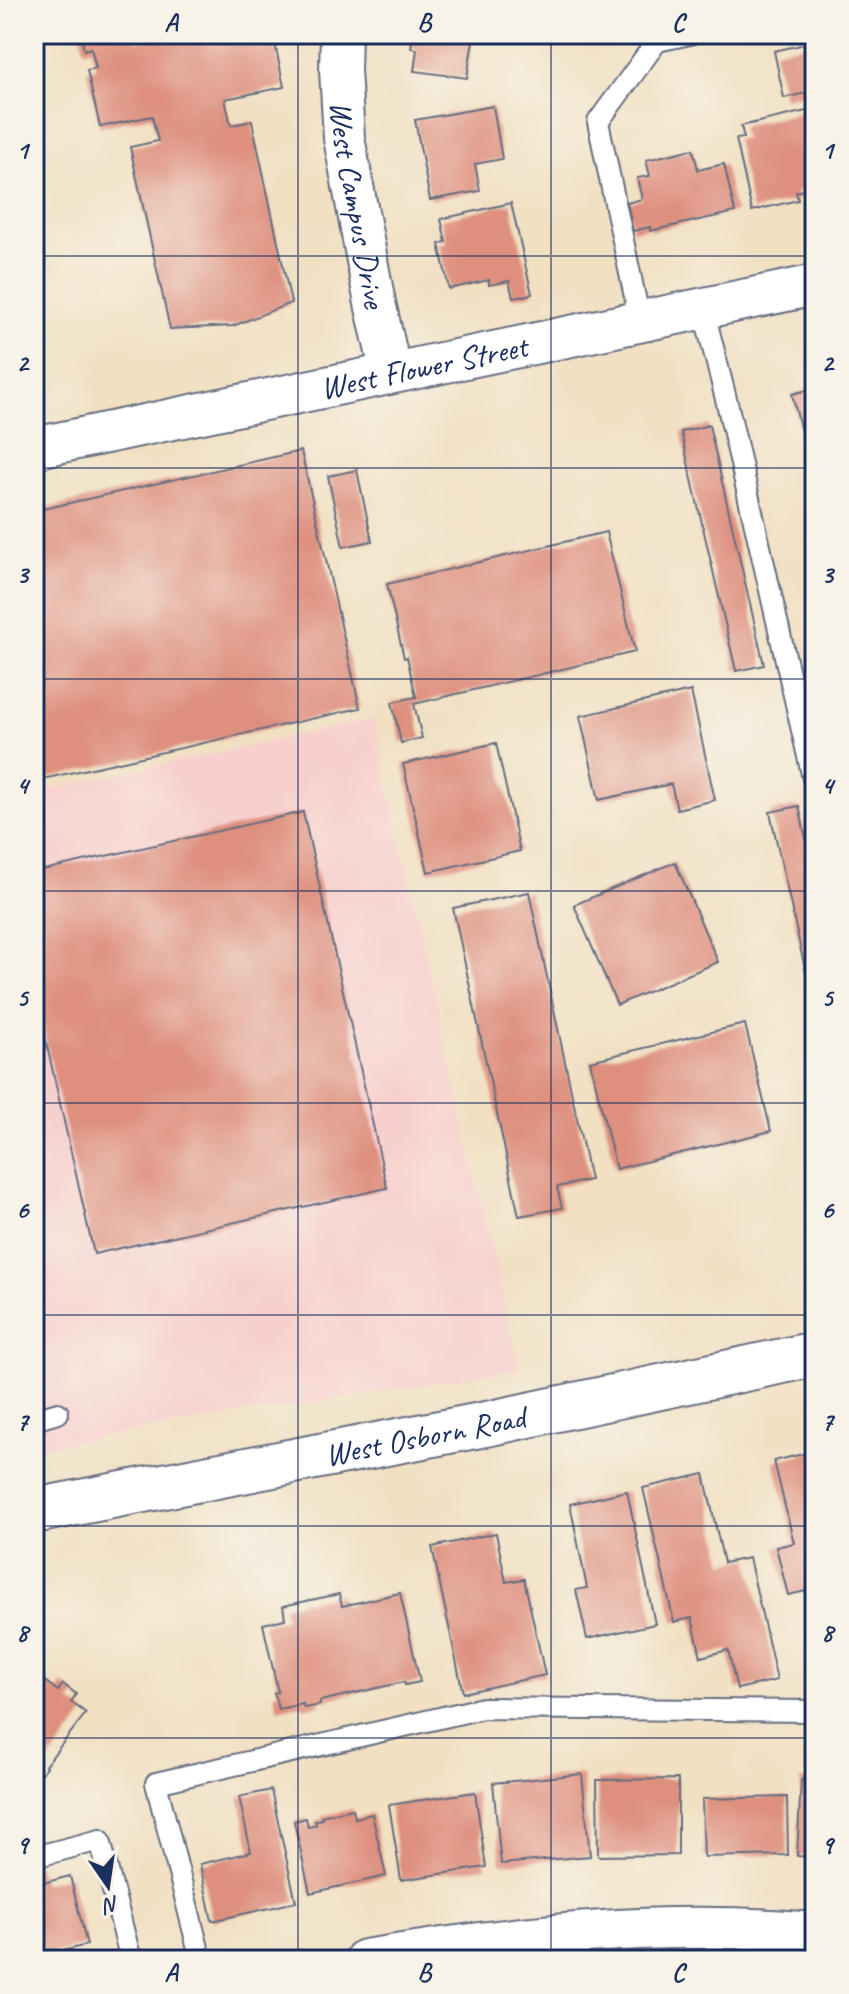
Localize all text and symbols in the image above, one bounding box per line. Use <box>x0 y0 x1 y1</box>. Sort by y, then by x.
text: A <box>164 6 179 39</box>
text: B <box>417 6 433 39</box>
text: C <box>672 6 688 39</box>
street label: West Campus Drive <box>321 100 396 314</box>
text: 1 <box>16 134 31 167</box>
text: 1 <box>821 134 836 167</box>
street label: West Flower Street <box>317 325 534 409</box>
text: 2 <box>16 346 30 379</box>
text: 2 <box>821 346 835 379</box>
text: 3 <box>16 558 30 591</box>
text: 3 <box>821 558 835 591</box>
text: 4 <box>16 769 31 802</box>
text: 4 <box>821 769 836 802</box>
text: 5 <box>16 981 30 1014</box>
text: 5 <box>821 981 835 1014</box>
text: 6 <box>16 1193 30 1226</box>
text: 6 <box>821 1193 835 1226</box>
street label: West Osborn Road <box>322 1395 533 1476</box>
text: 7 <box>16 1405 30 1438</box>
text: 7 <box>821 1405 835 1438</box>
text: 8 <box>16 1616 31 1649</box>
text: 8 <box>821 1616 836 1649</box>
text: 9 <box>16 1828 30 1861</box>
text: 9 <box>821 1828 835 1861</box>
north arrow <box>68 1846 148 1926</box>
text: N <box>99 1889 122 1920</box>
text: A <box>164 1956 179 1989</box>
text: B <box>417 1956 433 1989</box>
text: C <box>672 1956 688 1989</box>

